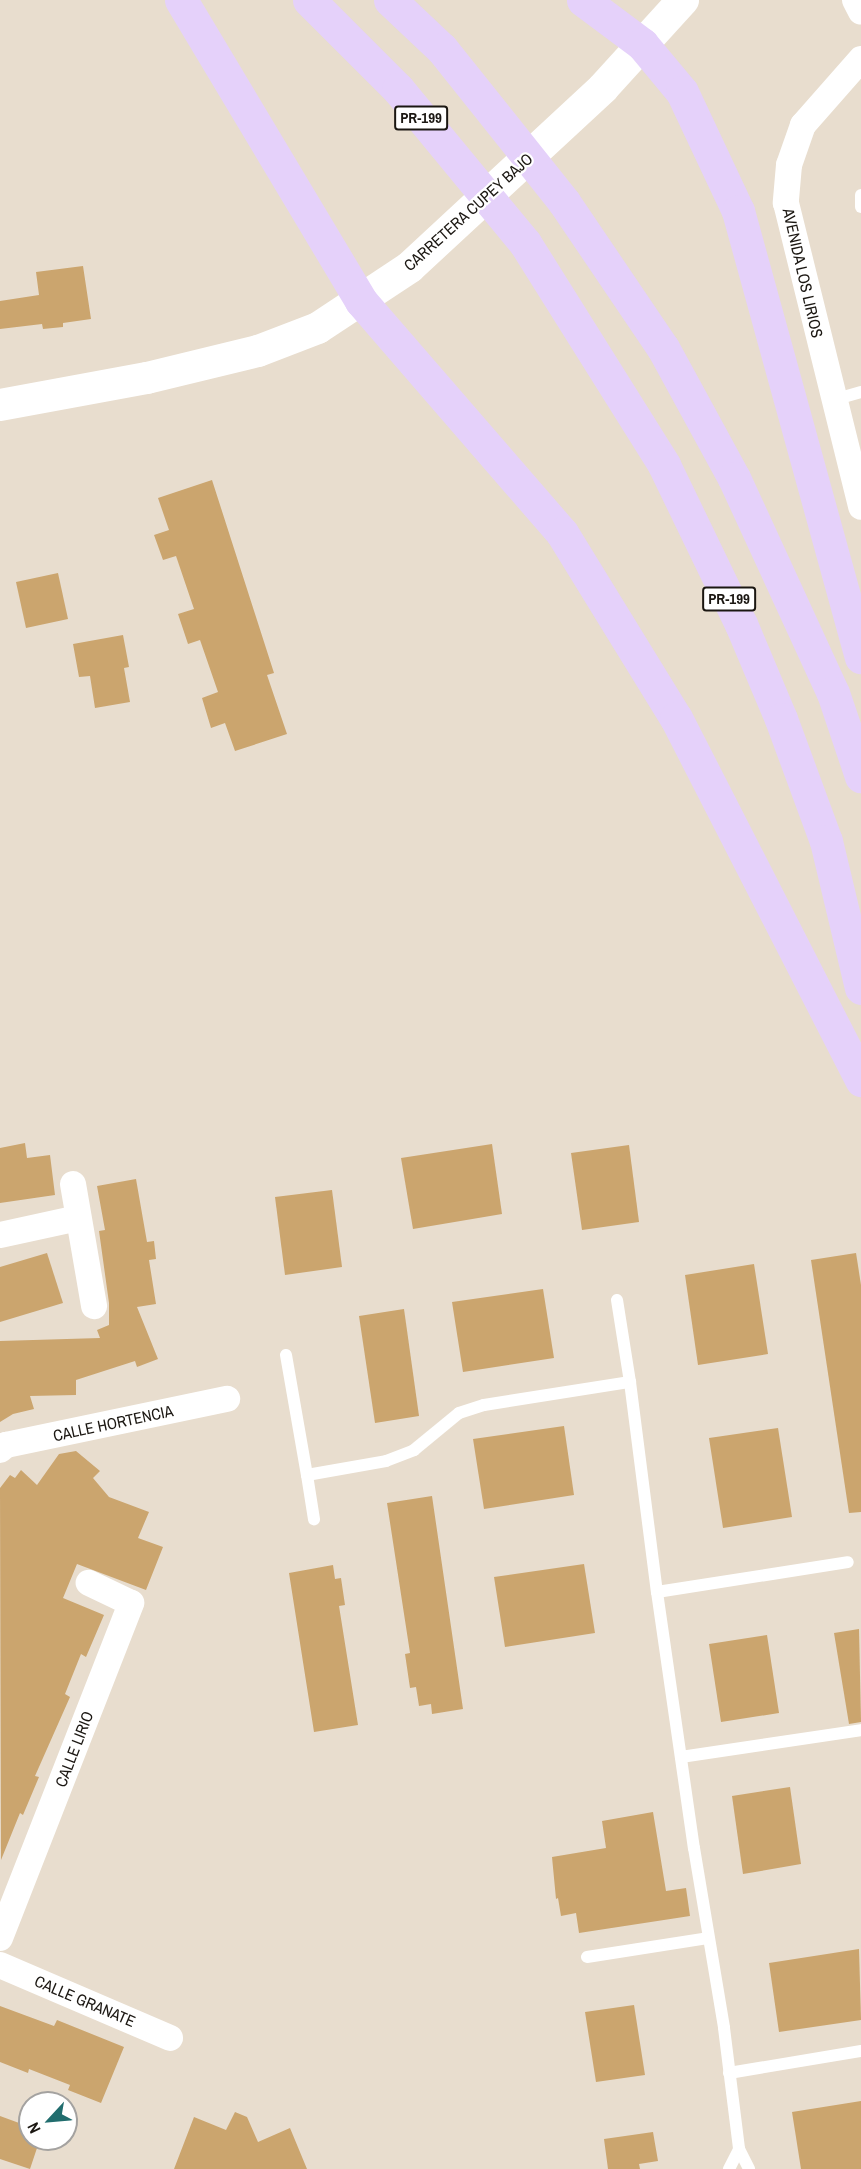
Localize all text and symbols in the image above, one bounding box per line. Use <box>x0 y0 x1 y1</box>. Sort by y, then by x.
road number: PR-199 <box>394 106 448 130</box>
street label: CARRETERA CUPEY BAJO <box>399 149 537 275</box>
street label: AVENIDA LOS LIRIOS <box>779 206 827 340</box>
road number: PR-199 <box>702 587 756 611</box>
street label: CALLE HORTENCIA <box>51 1401 175 1445</box>
street label: CALLE LIRIO <box>51 1708 97 1790</box>
street label: CALLE GRANATE <box>32 1971 138 2031</box>
north arrow <box>18 2091 78 2151</box>
text: N <box>22 2119 46 2137</box>

